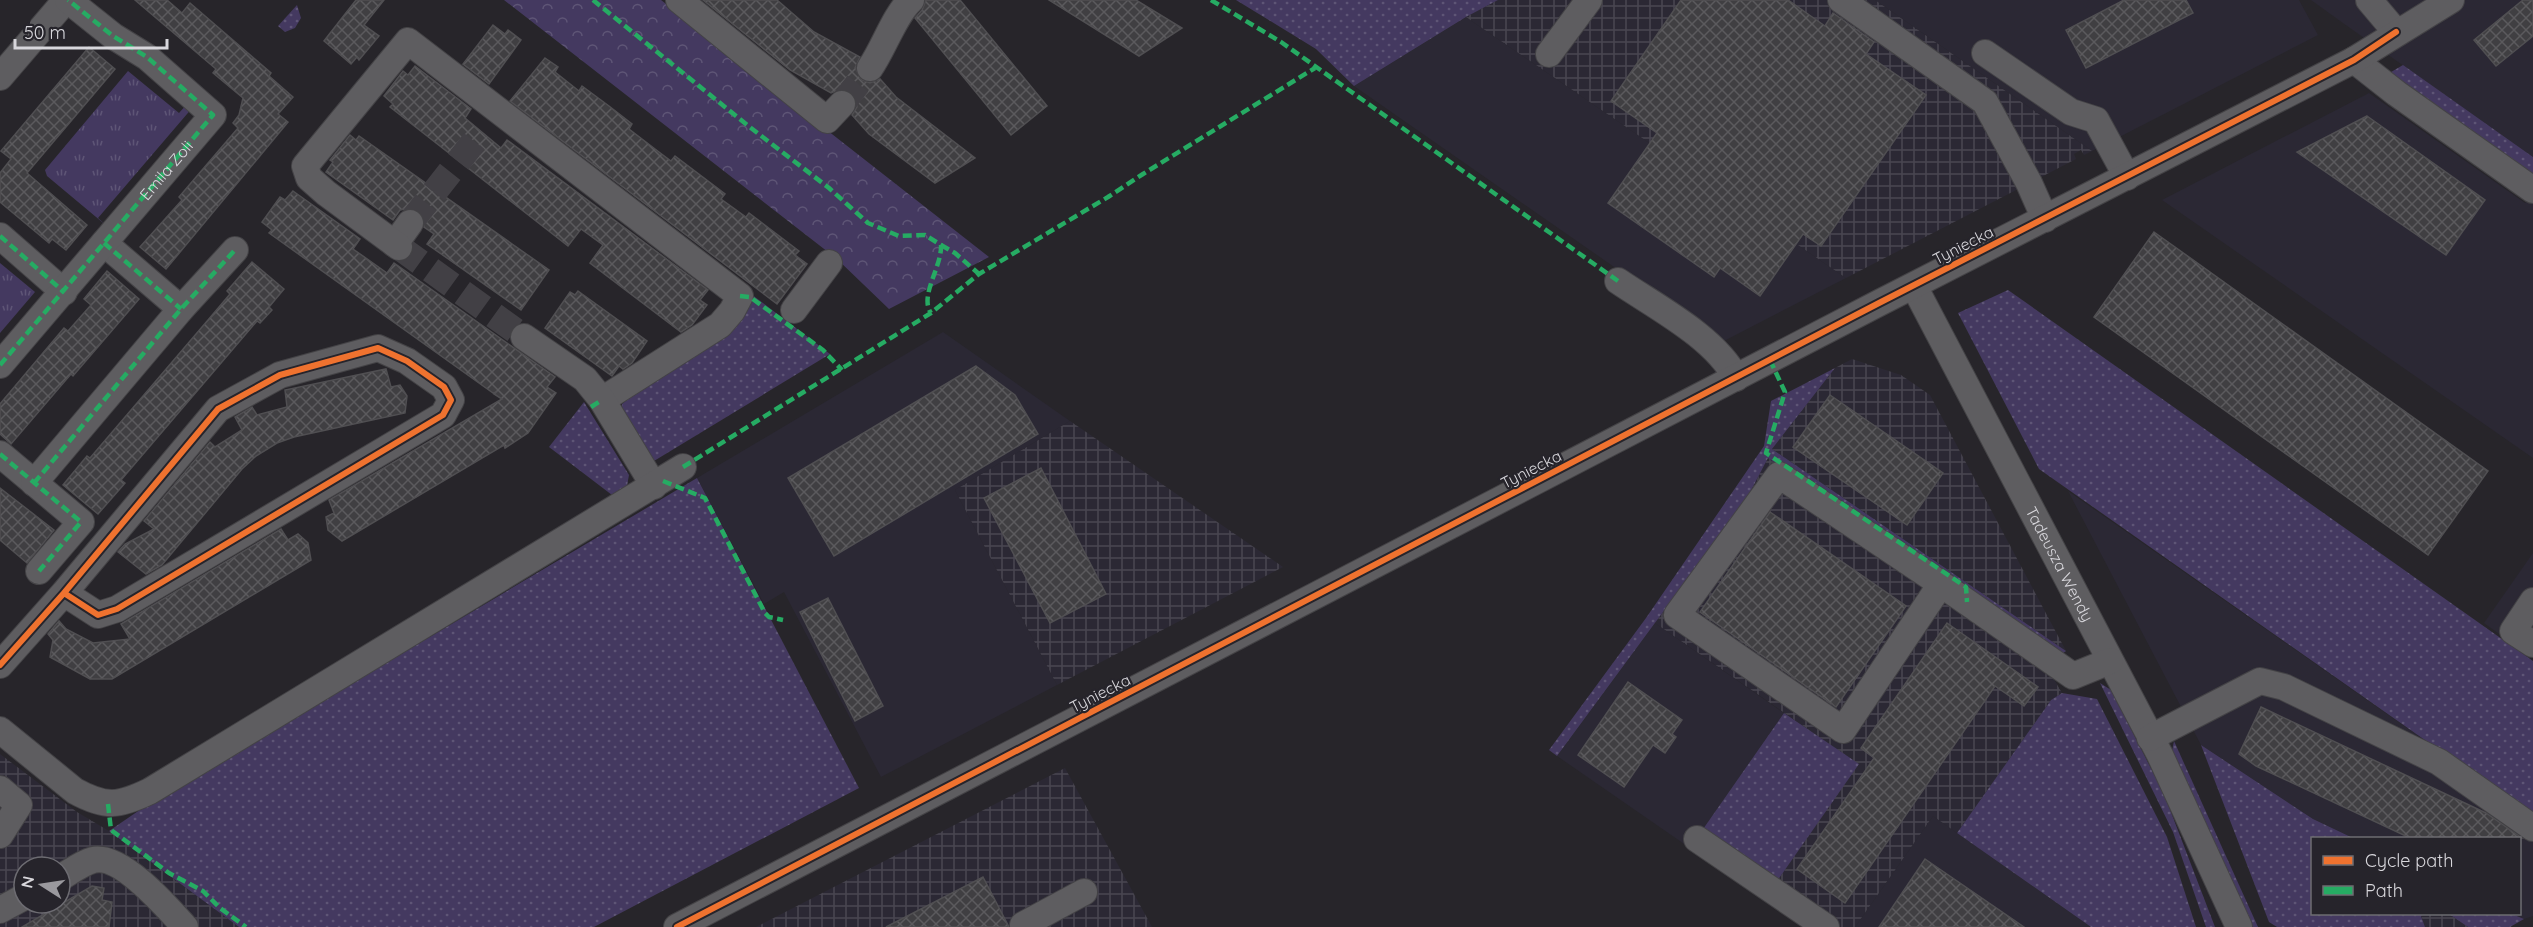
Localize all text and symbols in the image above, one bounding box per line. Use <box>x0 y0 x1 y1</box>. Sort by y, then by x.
scale bar <box>15 12 166 50</box>
text: 50 m <box>24 21 66 44</box>
street label: Emila Zoli <box>135 136 197 204</box>
street label: Tyniecka <box>1929 221 1997 269</box>
street label: Tyniecka <box>1497 445 1565 493</box>
street label: Tadeusza Wendy <box>2021 503 2098 625</box>
street label: Tyniecka <box>1066 669 1134 717</box>
legend <box>2311 837 2521 915</box>
text: Cycle path <box>2365 849 2453 872</box>
north arrow <box>12 855 72 915</box>
text: N <box>16 874 38 890</box>
text: Path <box>2365 879 2403 902</box>

